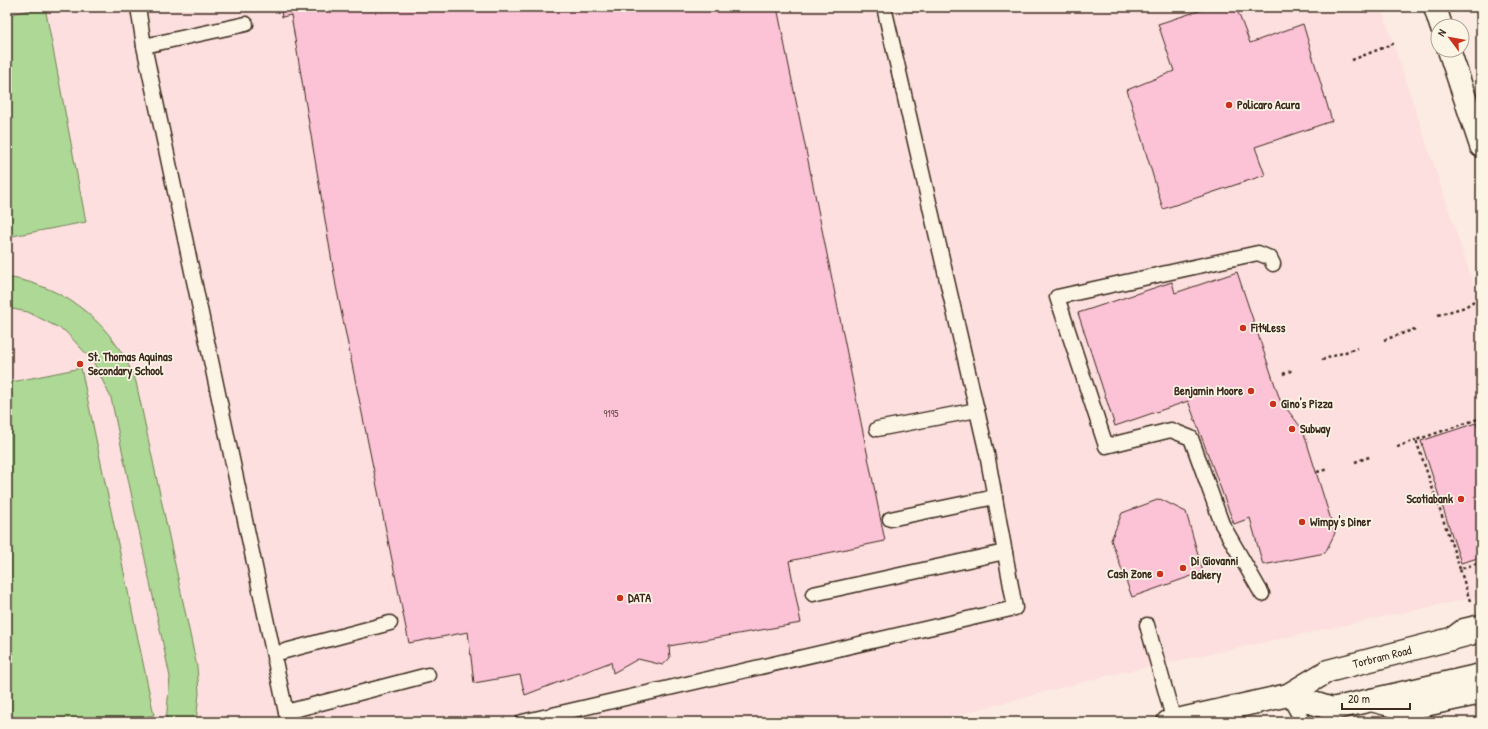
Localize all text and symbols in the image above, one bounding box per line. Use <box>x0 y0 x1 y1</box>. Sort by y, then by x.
north arrow <box>1430 18 1470 58</box>
text: N <box>1434 26 1449 39</box>
place label: Policaro Acura <box>1237 96 1300 113</box>
marker: Policaro Acura <box>1224 100 1234 110</box>
place label: Fit4Less <box>1250 319 1286 336</box>
marker: Fit4Less <box>1238 323 1248 333</box>
place label: St. Thomas Aquinas Secondary School <box>88 348 173 380</box>
marker: St. Thomas Aquinas Secondary School <box>75 359 85 369</box>
place label: Benjamin Moore <box>1174 382 1243 399</box>
marker: Benjamin Moore <box>1246 386 1256 396</box>
place label: Gino's Pizza <box>1281 395 1333 412</box>
marker: Gino's Pizza <box>1268 399 1278 409</box>
house number: 9195 <box>603 407 619 420</box>
place label: Subway <box>1300 420 1331 438</box>
marker: Subway <box>1287 424 1297 434</box>
place label: Scotiabank <box>1406 490 1453 507</box>
marker: Scotiabank <box>1456 494 1466 504</box>
place label: Wimpy's Diner <box>1310 513 1371 531</box>
marker: Wimpy's Diner <box>1297 517 1307 527</box>
place label: Di Giovanni Bakery <box>1191 552 1239 584</box>
marker: Di Giovanni Bakery <box>1178 563 1188 573</box>
place label: Cash Zone <box>1107 565 1152 582</box>
marker: Cash Zone <box>1155 569 1165 579</box>
place label: DATA <box>628 589 651 606</box>
marker: DATA <box>615 593 625 603</box>
street label: Torbram Road <box>1351 641 1413 672</box>
scale bar <box>1342 685 1410 711</box>
text: 20 m <box>1348 690 1370 707</box>

